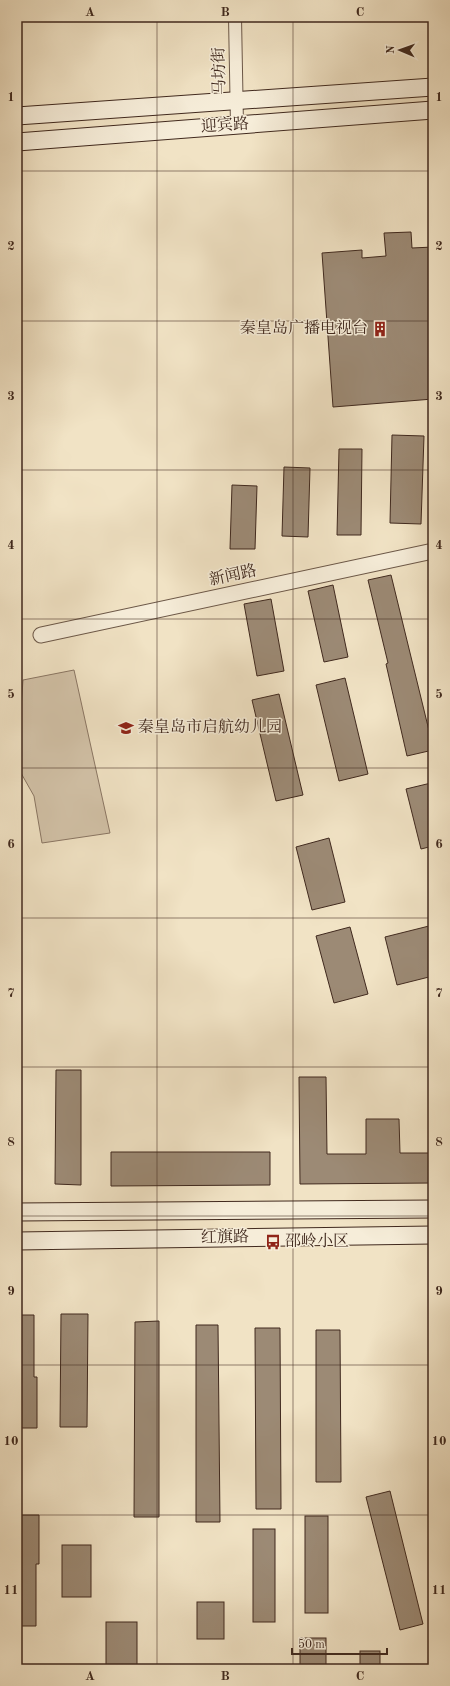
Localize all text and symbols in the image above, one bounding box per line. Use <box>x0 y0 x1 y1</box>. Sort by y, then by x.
text: A <box>85 6 95 19</box>
text: B <box>220 6 230 19</box>
text: C <box>356 6 364 19</box>
north arrow <box>380 30 420 70</box>
text: N <box>386 45 397 54</box>
street label: 马坊街 <box>210 47 228 95</box>
text: 1 <box>7 91 15 104</box>
text: 1 <box>435 91 443 104</box>
street label: 迎宾路 <box>200 114 250 136</box>
text: 2 <box>7 240 15 253</box>
text: 2 <box>435 240 443 253</box>
place label: 秦皇岛广播电视台 <box>240 319 368 337</box>
building icon: 秦皇岛广播电视台 <box>371 320 389 338</box>
text: 3 <box>7 390 15 403</box>
text: 3 <box>435 390 443 403</box>
text: 4 <box>7 539 15 552</box>
text: 4 <box>435 539 443 552</box>
street label: 新闻路 <box>207 561 258 589</box>
text: 5 <box>7 688 15 701</box>
text: 5 <box>435 688 443 701</box>
place label: 秦皇岛市启航幼儿园 <box>138 718 282 736</box>
school or university icon: 秦皇岛市启航幼儿园 <box>117 719 135 737</box>
text: 6 <box>7 838 15 851</box>
text: 6 <box>435 838 443 851</box>
text: 7 <box>7 987 15 1000</box>
text: 7 <box>435 987 443 1000</box>
text: 8 <box>7 1136 15 1149</box>
text: 8 <box>435 1136 443 1149</box>
street label: 红旗路 <box>201 1228 249 1246</box>
place label: 邵岭小区 <box>285 1232 349 1250</box>
bus stop icon: 邵岭小区 <box>264 1233 282 1251</box>
text: 9 <box>7 1285 15 1298</box>
text: 9 <box>435 1285 443 1298</box>
text: 10 <box>3 1435 19 1448</box>
text: 10 <box>431 1435 447 1448</box>
text: 11 <box>3 1584 19 1597</box>
text: 11 <box>431 1584 447 1597</box>
scale bar <box>292 1630 387 1656</box>
text: 50 m <box>298 1638 325 1651</box>
text: A <box>85 1670 95 1683</box>
text: B <box>220 1670 230 1683</box>
text: C <box>356 1670 364 1683</box>

